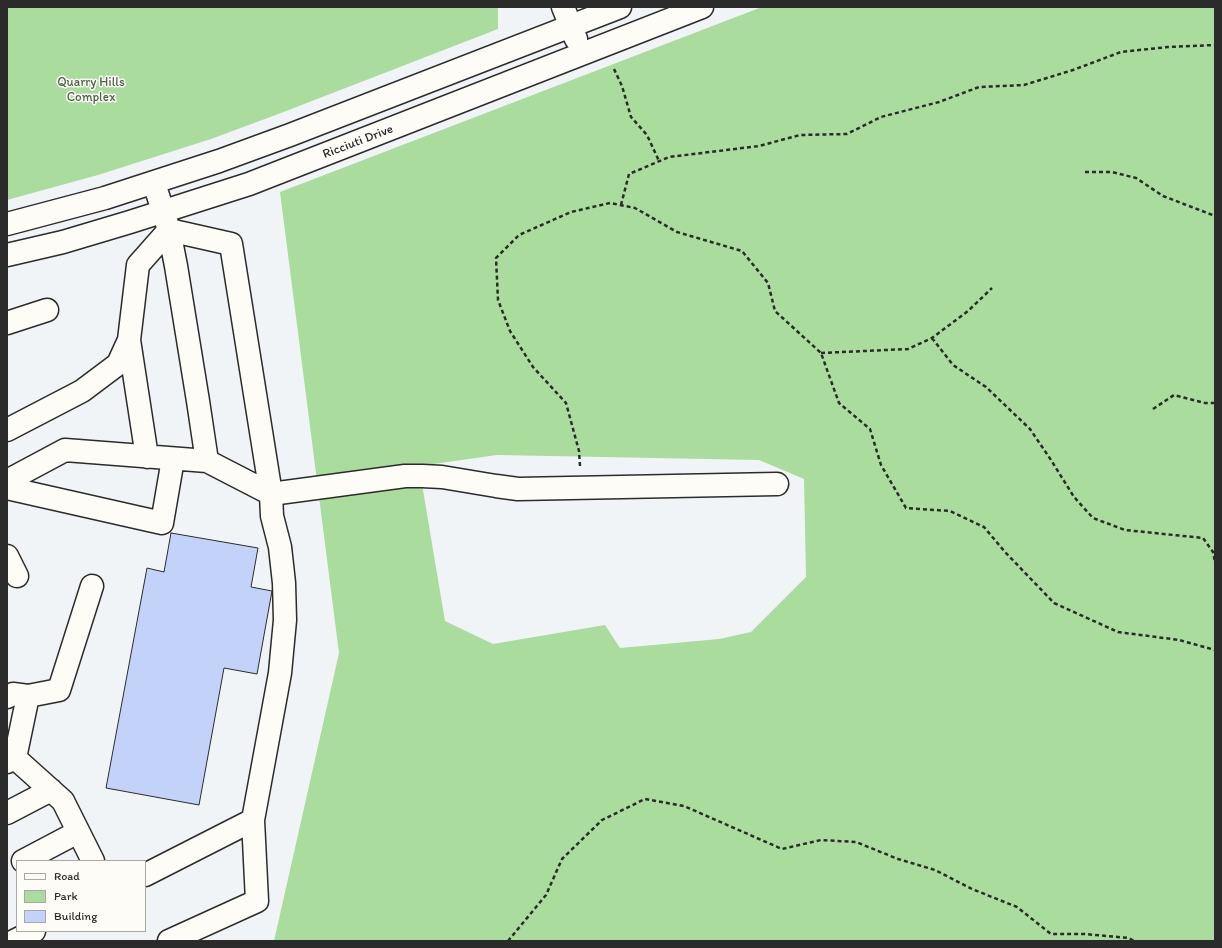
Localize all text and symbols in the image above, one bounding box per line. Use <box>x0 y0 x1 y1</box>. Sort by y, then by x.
park label: Quarry Hills Complex <box>57 75 125 106</box>
street label: Ricciuti Drive <box>321 121 395 163</box>
legend <box>16 860 146 932</box>
text: Road <box>54 869 80 883</box>
text: Park <box>54 889 78 903</box>
text: Building <box>54 909 97 923</box>

